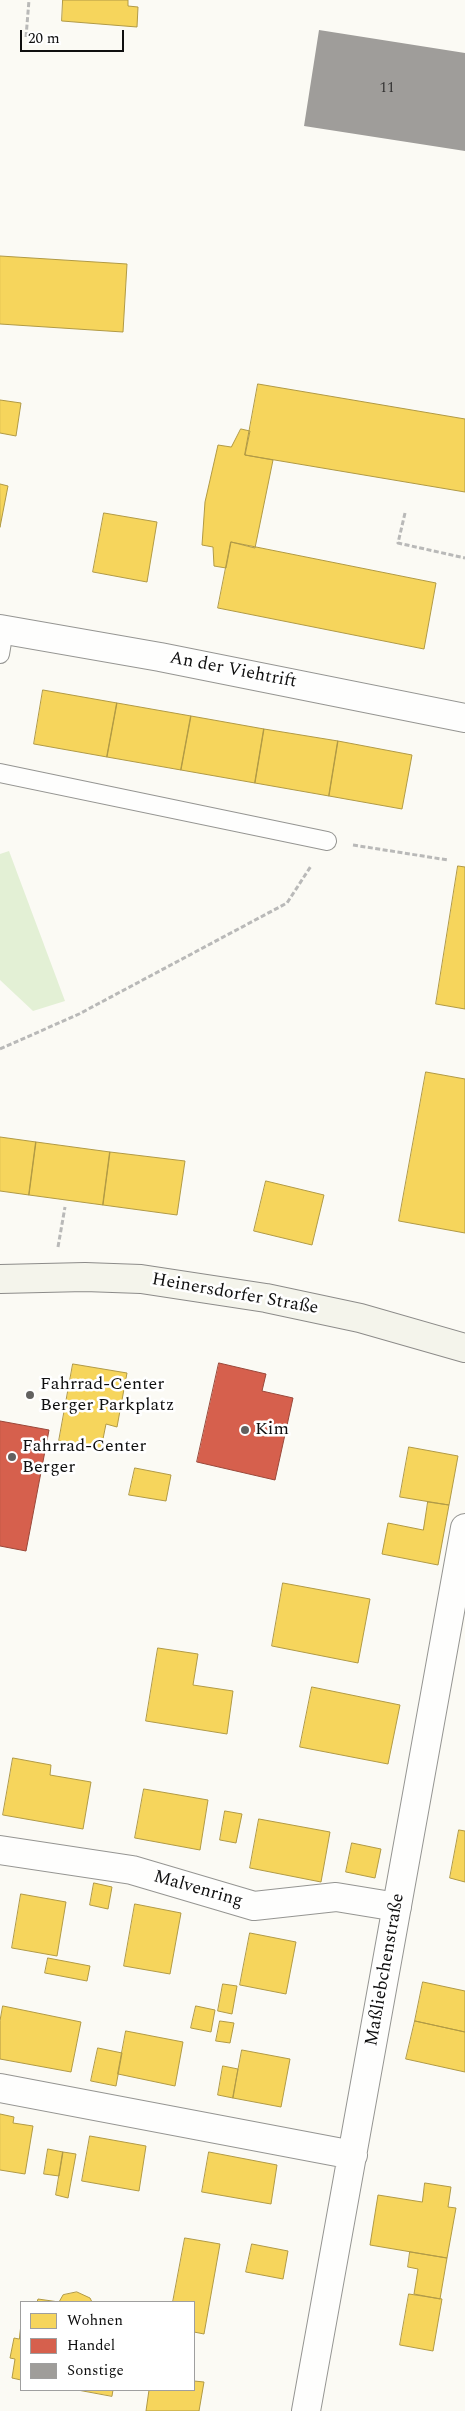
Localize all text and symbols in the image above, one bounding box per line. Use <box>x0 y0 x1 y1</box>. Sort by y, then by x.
scale bar <box>22 20 126 52</box>
text: 20 m <box>28 27 60 50</box>
house number: 11 <box>380 80 394 98</box>
street label: An der Viehtrift <box>168 648 298 694</box>
street label: Heinersdorfer Straße <box>150 1270 320 1320</box>
place label: Fahrrad-Center Berger Parkplatz <box>40 1374 174 1416</box>
marker: Fahrrad-Center Berger Parkplatz <box>24 1389 36 1401</box>
place label: Kim <box>255 1419 289 1441</box>
marker: Kim <box>239 1424 251 1436</box>
place label: Fahrrad-Center Berger <box>22 1436 146 1478</box>
marker: Fahrrad-Center Berger <box>6 1451 18 1463</box>
street label: Malvenring <box>151 1867 245 1913</box>
street label: Maßliebchenstraße <box>362 1892 410 2048</box>
legend <box>20 2301 195 2391</box>
text: Wohnen <box>67 2309 123 2332</box>
text: Handel <box>67 2334 115 2357</box>
text: Sonstige <box>67 2359 124 2382</box>

